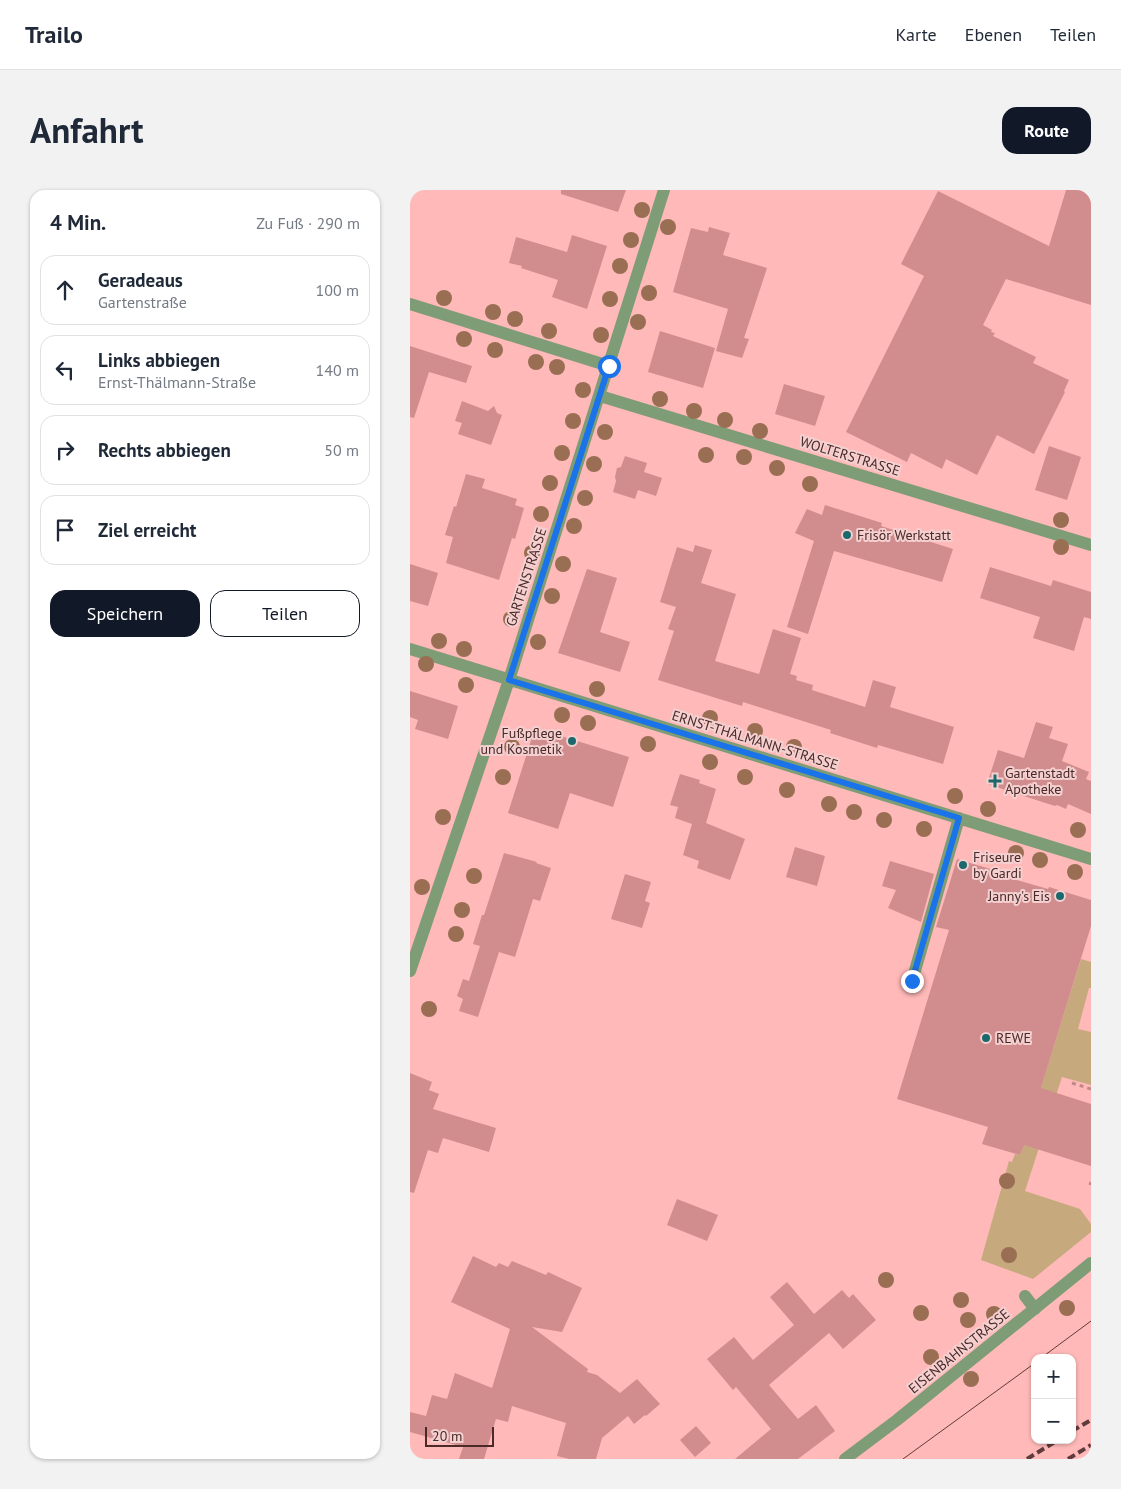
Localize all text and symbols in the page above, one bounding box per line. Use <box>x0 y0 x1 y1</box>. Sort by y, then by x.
text: Trailo <box>25 19 83 50</box>
text: Karte <box>896 23 937 46</box>
text: Ebenen <box>965 23 1022 46</box>
text: Teilen <box>1050 23 1096 46</box>
text: Anfahrt <box>30 107 143 153</box>
button: Route <box>1002 107 1091 154</box>
text: 4 Min. <box>50 209 106 236</box>
text: Zu Fuß · 290 m <box>256 213 360 233</box>
text: Geradeaus <box>98 268 183 292</box>
icon: ahead <box>51 276 79 304</box>
text: 100 m <box>316 280 359 300</box>
text: Gartenstraße <box>98 292 187 312</box>
text: Links abbiegen <box>98 348 220 372</box>
route start <box>598 355 621 378</box>
icon: left <box>51 356 79 384</box>
text: 140 m <box>316 360 359 380</box>
text: Ernst-Thälmann-Straße <box>98 372 256 392</box>
street label: WOLTERSTRASSE <box>798 432 902 480</box>
icon: right <box>51 436 79 464</box>
text: Rechts abbiegen <box>98 438 231 462</box>
text: 50 m <box>324 440 359 460</box>
icon: arrive <box>51 516 79 544</box>
text: Ziel erreicht <box>98 518 196 542</box>
street label: GARTENSTRASSE <box>502 525 550 629</box>
place label: Frisör Werkstatt <box>857 526 951 544</box>
marker: Frisör Werkstatt <box>841 529 853 541</box>
button: Speichern <box>50 590 200 637</box>
button: Teilen <box>210 590 360 637</box>
street label: ERNST-THÄLMANN-STRASSE <box>670 706 840 774</box>
place label: Fußpflege und Kosmetik <box>481 724 562 758</box>
marker: Fußpflege und Kosmetik <box>566 735 578 747</box>
place label: Gartenstadt Apotheke <box>1005 764 1075 798</box>
marker: Gartenstadt Apotheke <box>989 775 1001 787</box>
place label: Friseure by Gardi <box>973 848 1022 882</box>
marker: Friseure by Gardi <box>957 859 969 871</box>
place label: Janny's Eis <box>987 887 1050 905</box>
marker: Janny's Eis <box>1054 890 1066 902</box>
route end <box>901 970 924 993</box>
place label: REWE <box>996 1029 1031 1047</box>
marker: REWE <box>980 1032 992 1044</box>
street label: EISENBAHNSTRASSE <box>905 1305 1013 1397</box>
map controls <box>1031 1354 1076 1444</box>
button: + <box>1031 1354 1076 1399</box>
button: − <box>1031 1399 1076 1444</box>
scale bar <box>425 1424 494 1447</box>
text: 20 m <box>432 1427 462 1445</box>

